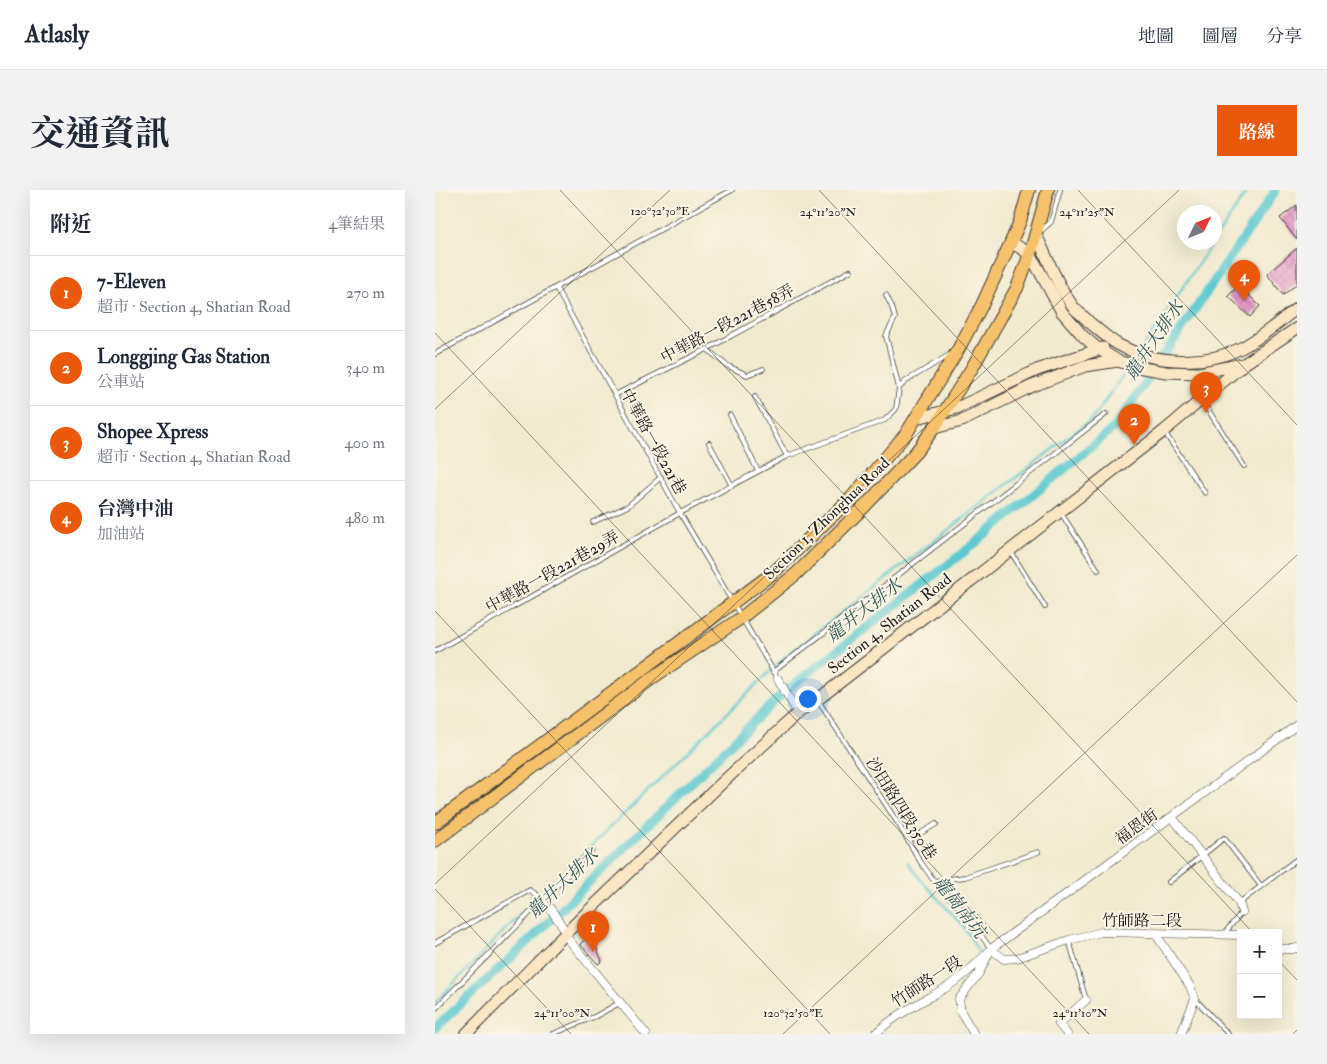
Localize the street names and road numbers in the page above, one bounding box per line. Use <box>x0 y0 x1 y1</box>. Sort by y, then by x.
street label: 中華路一段221巷58弄 <box>657 280 798 368</box>
street label: 中華路一段221巷 <box>616 385 690 498</box>
street label: Section 1, Zhonghua Road <box>759 453 894 584</box>
street label: 中華路一段221巷29弄 <box>482 527 623 617</box>
street label: Section 4, Shatian Road <box>824 569 956 678</box>
street label: 沙田路四段350巷 <box>862 754 941 864</box>
street label: 福恩街 <box>1111 805 1162 849</box>
street label: 竹師路二段 <box>1102 911 1182 931</box>
street label: 竹師路一段 <box>888 952 966 1012</box>

